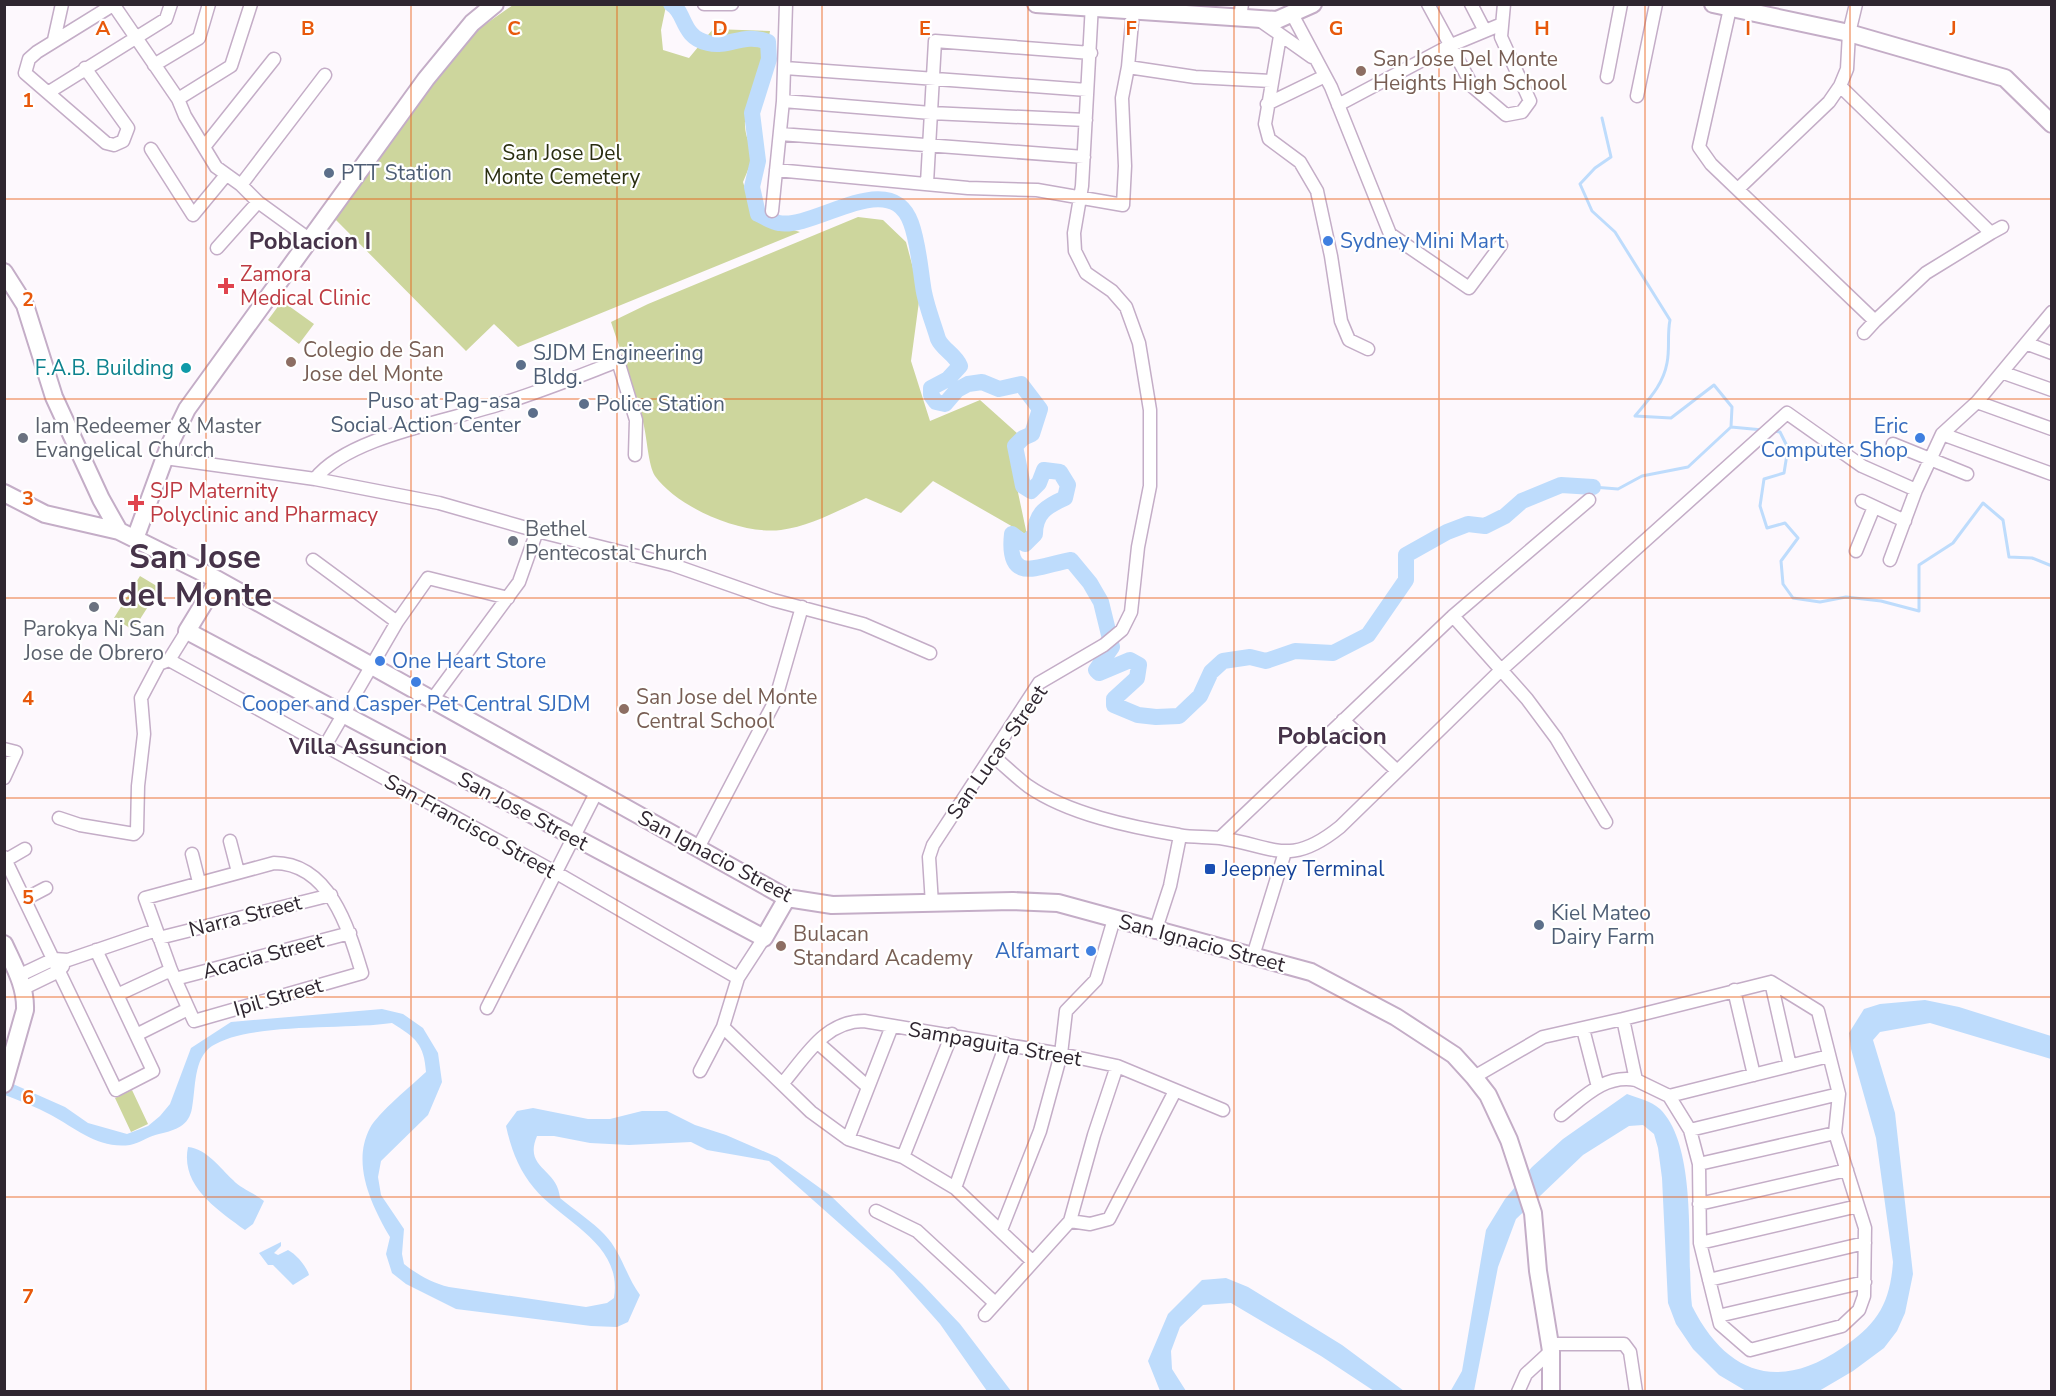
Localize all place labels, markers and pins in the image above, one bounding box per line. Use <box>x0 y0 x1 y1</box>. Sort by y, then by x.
place label: San Jose Del Monte Heights High School <box>1373 45 1568 97</box>
marker: San Jose Del Monte Heights High School <box>1354 64 1368 78</box>
place label: PTT Station <box>341 159 452 187</box>
marker: PTT Station <box>322 166 336 180</box>
place label: Sydney Mini Mart <box>1340 227 1505 255</box>
marker: Sydney Mini Mart <box>1321 234 1335 248</box>
place label: Zamora Medical Clinic <box>240 260 371 312</box>
marker: Zamora Medical Clinic <box>217 277 235 295</box>
place label: Colegio de San Jose del Monte <box>302 336 444 388</box>
place label: SJDM Engineering Bldg. <box>533 339 704 391</box>
place label: F.A.B. Building <box>35 354 174 382</box>
marker: Colegio de San Jose del Monte <box>284 355 298 369</box>
marker: SJDM Engineering Bldg. <box>514 358 528 372</box>
marker: F.A.B. Building <box>179 361 193 375</box>
place label: Puso at Pag-asa Social Action Center <box>330 387 521 439</box>
place label: Police Station <box>596 390 725 418</box>
marker: Police Station <box>577 397 591 411</box>
marker: Puso at Pag-asa Social Action Center <box>526 406 540 420</box>
place label: Iam Redeemer & Master Evangelical Church <box>35 412 262 464</box>
place label: Eric Computer Shop <box>1761 412 1908 464</box>
marker: Iam Redeemer & Master Evangelical Church <box>16 431 30 445</box>
marker: Eric Computer Shop <box>1913 431 1927 445</box>
place label: SJP Maternity Polyclinic and Pharmacy <box>150 477 378 529</box>
marker: SJP Maternity Polyclinic and Pharmacy <box>127 494 145 512</box>
place label: Bethel Pentecostal Church <box>525 515 708 567</box>
marker: Bethel Pentecostal Church <box>506 534 520 548</box>
marker: Parokya Ni San Jose de Obrero <box>87 600 101 614</box>
place label: Parokya Ni San Jose de Obrero <box>23 615 165 667</box>
place label: One Heart Store <box>392 647 546 675</box>
marker: One Heart Store <box>373 654 387 668</box>
marker: Cooper and Casper Pet Central SJDM <box>409 675 423 689</box>
place label: San Jose del Monte Central School <box>636 683 818 735</box>
place label: Cooper and Casper Pet Central SJDM <box>242 690 590 718</box>
marker: San Jose del Monte Central School <box>617 702 631 716</box>
place label: Jeepney Terminal <box>1221 855 1385 883</box>
marker: Jeepney Terminal <box>1203 862 1217 876</box>
place label: Kiel Mateo Dairy Farm <box>1551 899 1655 951</box>
marker: Kiel Mateo Dairy Farm <box>1532 918 1546 932</box>
place label: Bulacan Standard Academy <box>793 920 973 972</box>
place label: Alfamart <box>995 937 1080 965</box>
marker: Bulacan Standard Academy <box>774 939 788 953</box>
marker: Alfamart <box>1084 944 1098 958</box>

